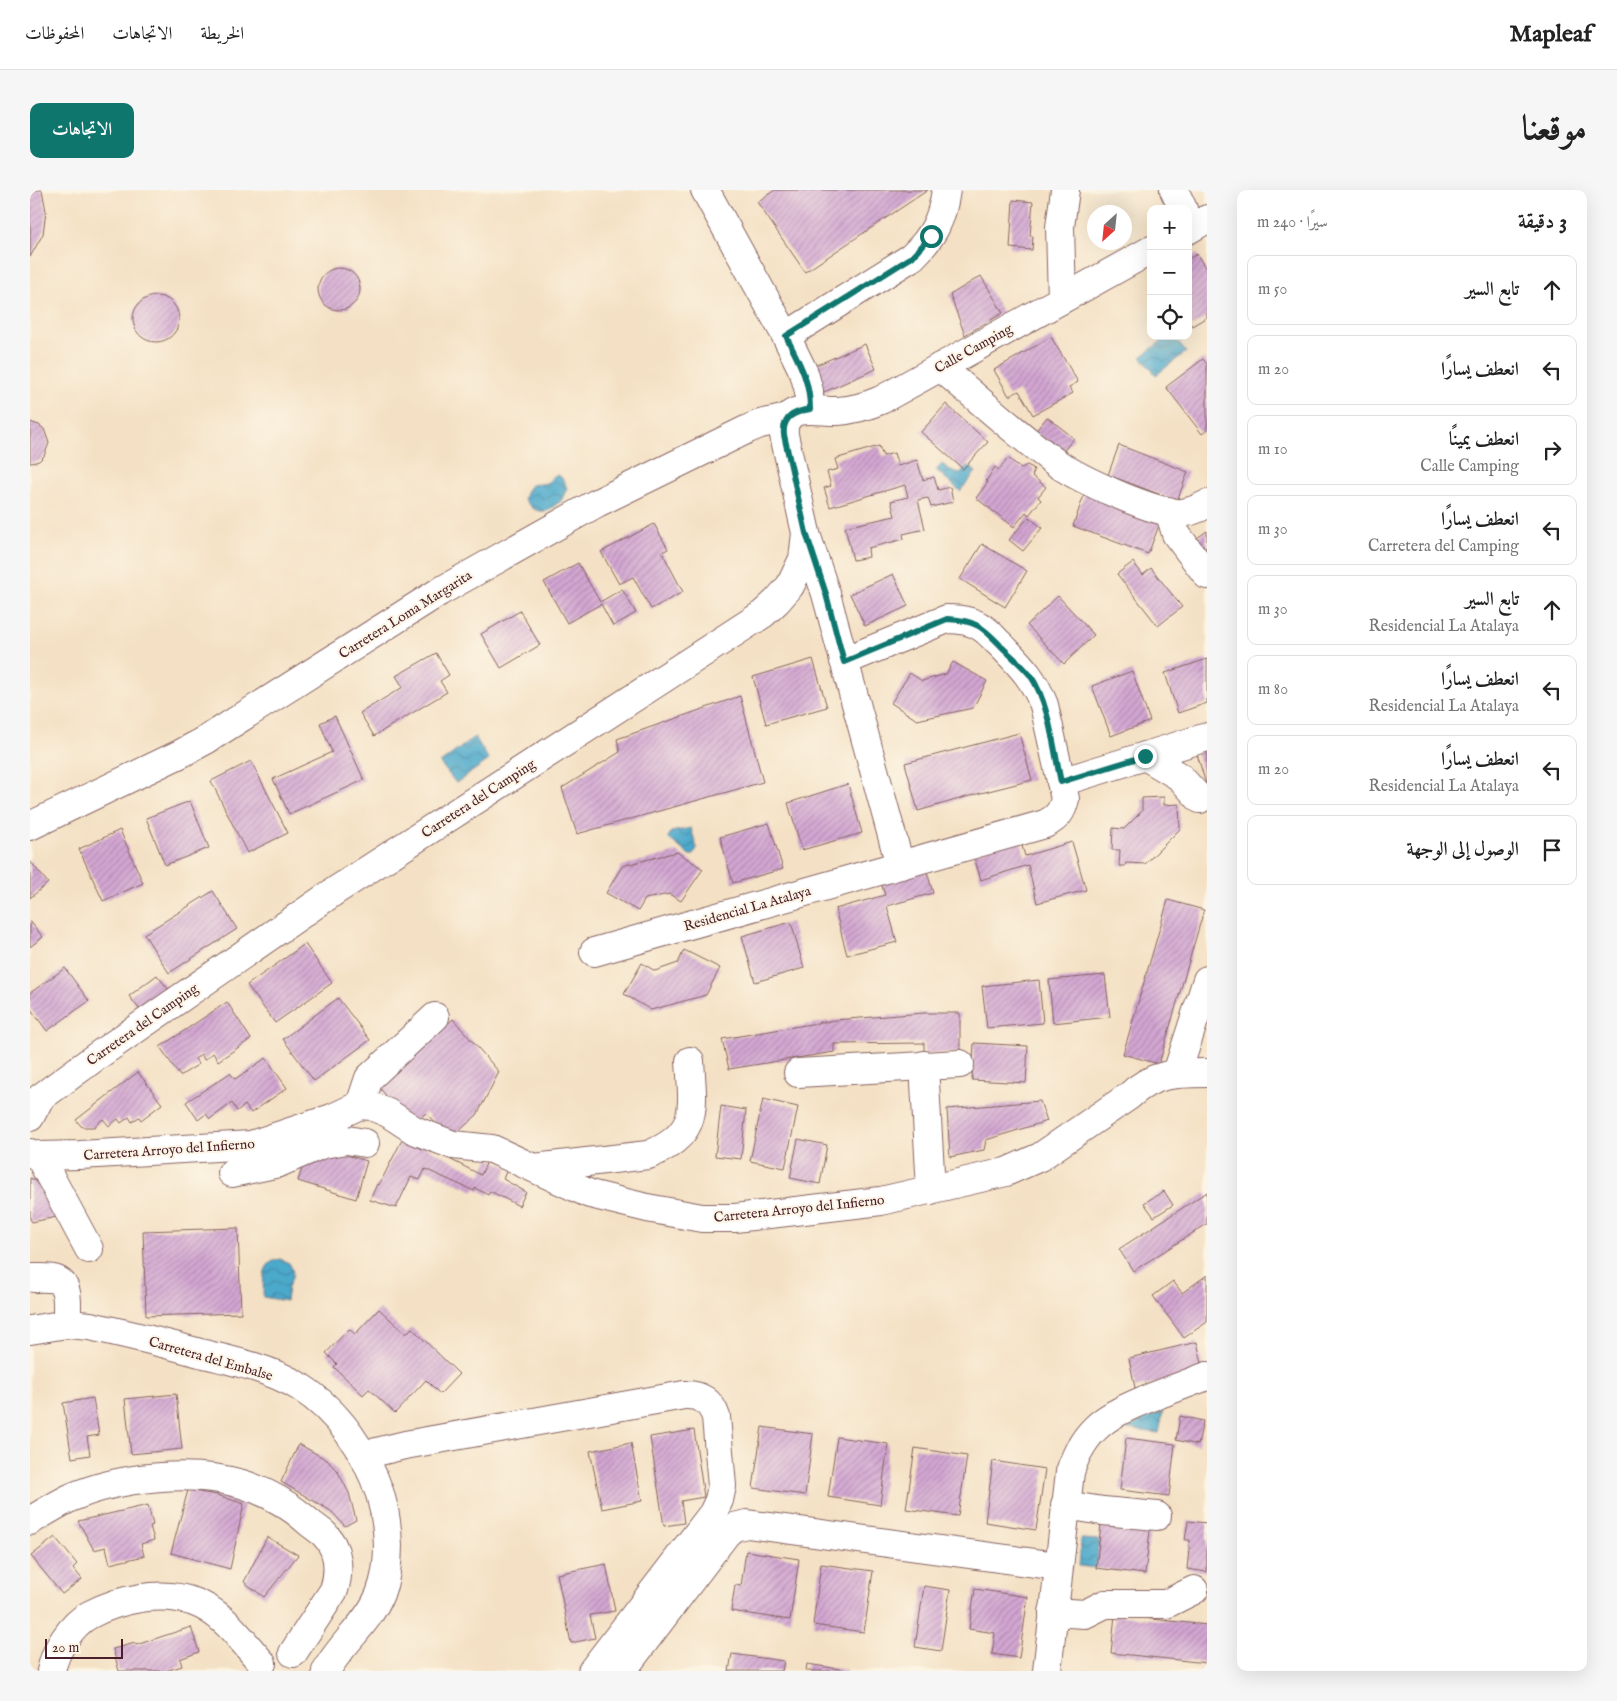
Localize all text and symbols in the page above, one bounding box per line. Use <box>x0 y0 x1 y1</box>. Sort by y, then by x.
text: Mapleaf <box>1510 19 1592 50</box>
text: المحفوظات <box>25 23 84 46</box>
text: الاتجاهات <box>112 23 172 46</box>
text: الخريطة <box>200 23 244 46</box>
button: الاتجاهات <box>30 103 134 158</box>
text: موقعنا <box>1522 107 1587 152</box>
north arrow <box>1087 205 1132 250</box>
map controls <box>1147 205 1192 340</box>
button: + <box>1147 205 1192 250</box>
text: 3 دقيقة <box>1518 209 1567 236</box>
text: سيرًا · 240 m <box>1257 213 1328 233</box>
route start <box>920 225 943 248</box>
button: − <box>1147 250 1192 295</box>
icon: ahead <box>1538 276 1566 304</box>
text: تابع السير <box>1465 278 1519 302</box>
text: 50 m <box>1258 280 1287 300</box>
button: locate <box>1147 295 1192 340</box>
street label: Calle Camping <box>931 320 1016 378</box>
icon: left <box>1538 356 1566 384</box>
text: انعطف يسارًا <box>1441 358 1519 382</box>
text: 20 m <box>1258 360 1289 380</box>
text: انعطف يمينًا <box>1449 428 1519 452</box>
icon: right <box>1538 436 1566 464</box>
text: 10 m <box>1258 440 1288 460</box>
text: Calle Camping <box>1420 457 1519 477</box>
text: انعطف يسارًا <box>1441 508 1519 532</box>
icon: left <box>1538 516 1566 544</box>
text: 30 m <box>1258 520 1288 540</box>
text: Carretera del Camping <box>1368 537 1519 557</box>
street label: Carretera Loma Margarita <box>336 566 476 663</box>
text: تابع السير <box>1465 588 1519 612</box>
icon: ahead <box>1538 596 1566 624</box>
text: 30 m <box>1258 600 1288 620</box>
text: Residencial La Atalaya <box>1369 617 1519 637</box>
text: انعطف يسارًا <box>1441 668 1519 692</box>
icon: left <box>1538 676 1566 704</box>
text: 80 m <box>1258 680 1288 700</box>
text: Residencial La Atalaya <box>1369 697 1519 717</box>
route end <box>1134 745 1157 768</box>
text: انعطف يسارًا <box>1441 748 1519 772</box>
street label: Carretera del Camping <box>418 755 539 842</box>
icon: left <box>1538 756 1566 784</box>
text: 20 m <box>1258 760 1289 780</box>
text: Residencial La Atalaya <box>1369 777 1519 797</box>
icon: arrive <box>1538 836 1566 864</box>
text: الوصول إلى الوجهة <box>1407 838 1519 862</box>
street label: Residencial La Atalaya <box>682 882 814 936</box>
street label: Carretera del Camping <box>83 979 202 1070</box>
street label: Carretera Arroyo del Infierno <box>83 1135 256 1165</box>
street label: Carretera Arroyo del Infierno <box>713 1191 886 1227</box>
street label: Carretera del Embalse <box>147 1333 275 1385</box>
scale bar <box>45 1636 122 1659</box>
text: 20 m <box>52 1639 79 1657</box>

